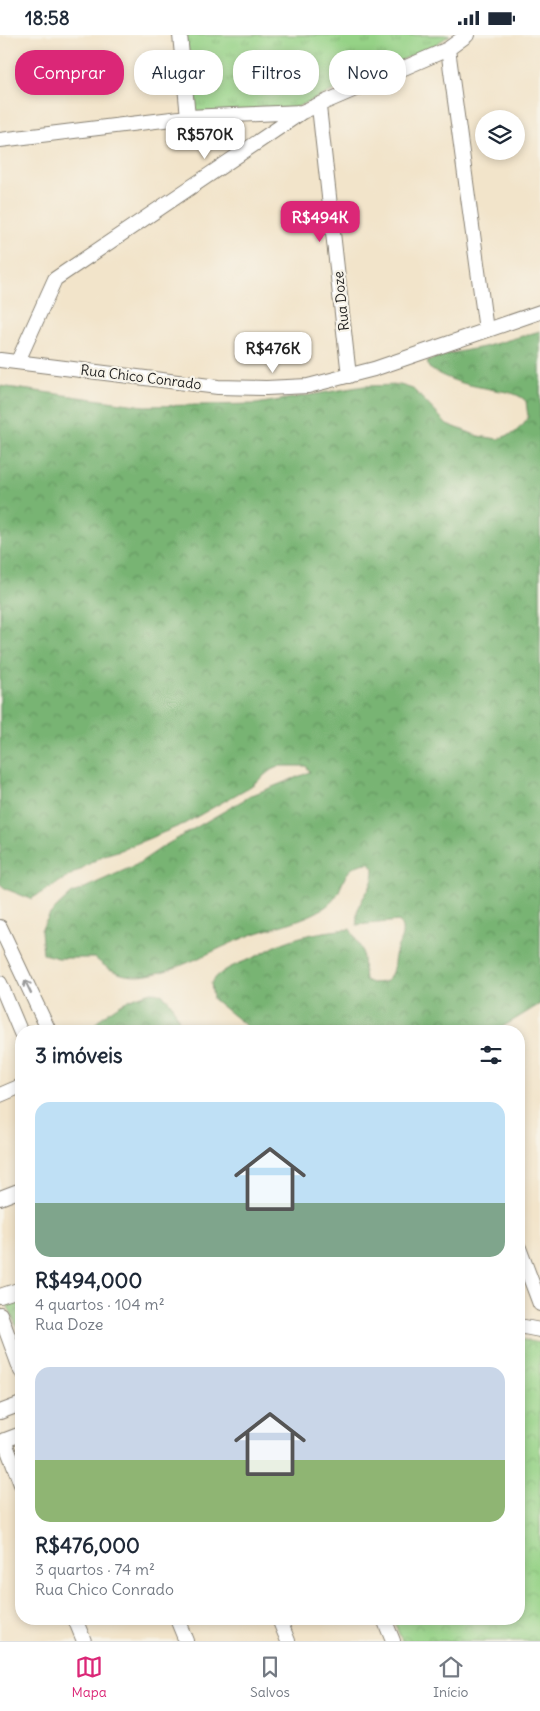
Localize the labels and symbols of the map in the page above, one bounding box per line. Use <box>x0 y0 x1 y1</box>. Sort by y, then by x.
pin: R$570K <box>164 117 246 160</box>
pin: R$494K <box>279 201 361 243</box>
street label: Rua Doze <box>329 270 353 332</box>
pin: R$476K <box>232 331 314 374</box>
street label: Rua Chico Conrado <box>80 361 203 393</box>
one-way arrow <box>23 980 32 995</box>

